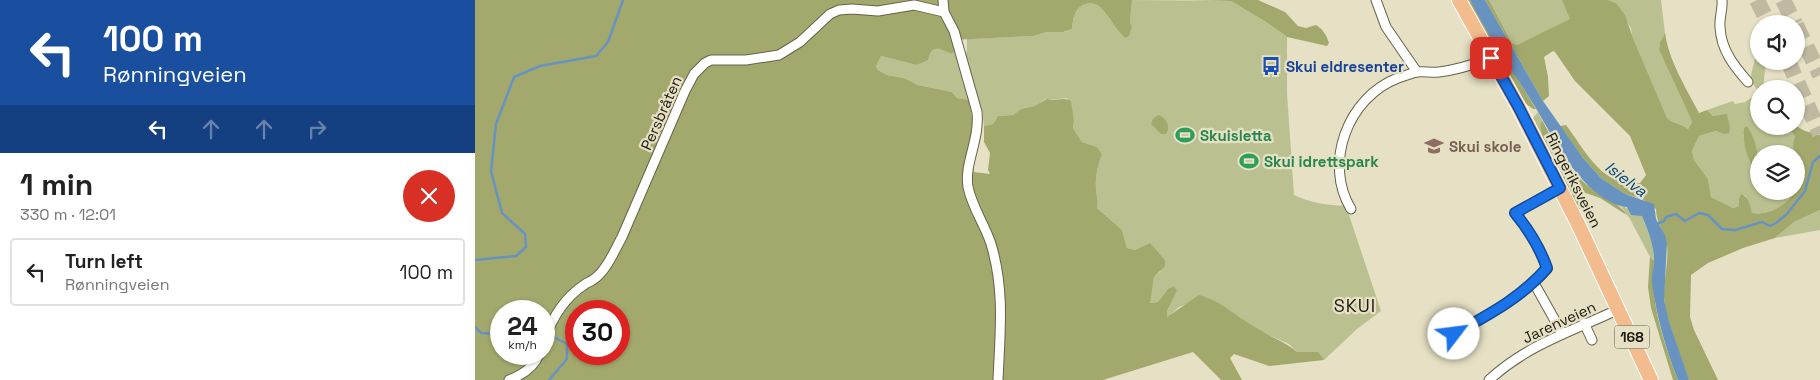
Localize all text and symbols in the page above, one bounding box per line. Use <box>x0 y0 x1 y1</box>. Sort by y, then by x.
map controls <box>1750 15 1805 200</box>
button: sound <box>1750 15 1805 70</box>
text: 100 m <box>103 17 203 61</box>
icon: left <box>20 20 85 85</box>
pin <box>1470 37 1512 79</box>
icon: arrive <box>1477 44 1505 72</box>
bus stop icon: Skui eldresenter <box>1260 55 1282 77</box>
place label: Skui eldresenter <box>1286 57 1404 76</box>
text: Rønningveien <box>103 60 247 88</box>
street label: Persbråten <box>636 73 686 153</box>
button: search <box>1750 80 1805 135</box>
icon: left <box>144 115 172 143</box>
icon: ahead <box>197 115 225 143</box>
icon: ahead <box>250 115 278 143</box>
icon: right <box>303 115 331 143</box>
sports icon: Skuisletta <box>1174 124 1196 146</box>
place label: Skuisletta <box>1200 126 1272 145</box>
street label: Ringeriksveien <box>1542 129 1606 231</box>
school or university icon: Skui skole <box>1423 135 1445 157</box>
place label: Skui skole <box>1449 137 1522 156</box>
button: layers <box>1750 145 1805 200</box>
sports icon: Skui idrettspark <box>1238 150 1260 172</box>
place label: Skui idrettspark <box>1264 152 1379 171</box>
water label: Isielva <box>1601 156 1652 202</box>
text: 1 min <box>20 165 93 204</box>
button: close <box>403 170 455 222</box>
text: 330 m · 12:01 <box>20 204 116 225</box>
text: Turn left <box>65 249 143 274</box>
icon: left <box>22 258 50 286</box>
text: 100 m <box>399 260 453 285</box>
text: Rønningveien <box>65 274 170 295</box>
district label: SKUI <box>1334 294 1376 317</box>
street label: Jarenveien <box>1519 297 1599 347</box>
speed limit sign: 30 <box>565 300 630 365</box>
position arrow <box>1427 307 1479 359</box>
text: 24 <box>507 310 538 342</box>
road number: 168 <box>1615 326 1649 348</box>
text: km/h <box>508 337 537 353</box>

